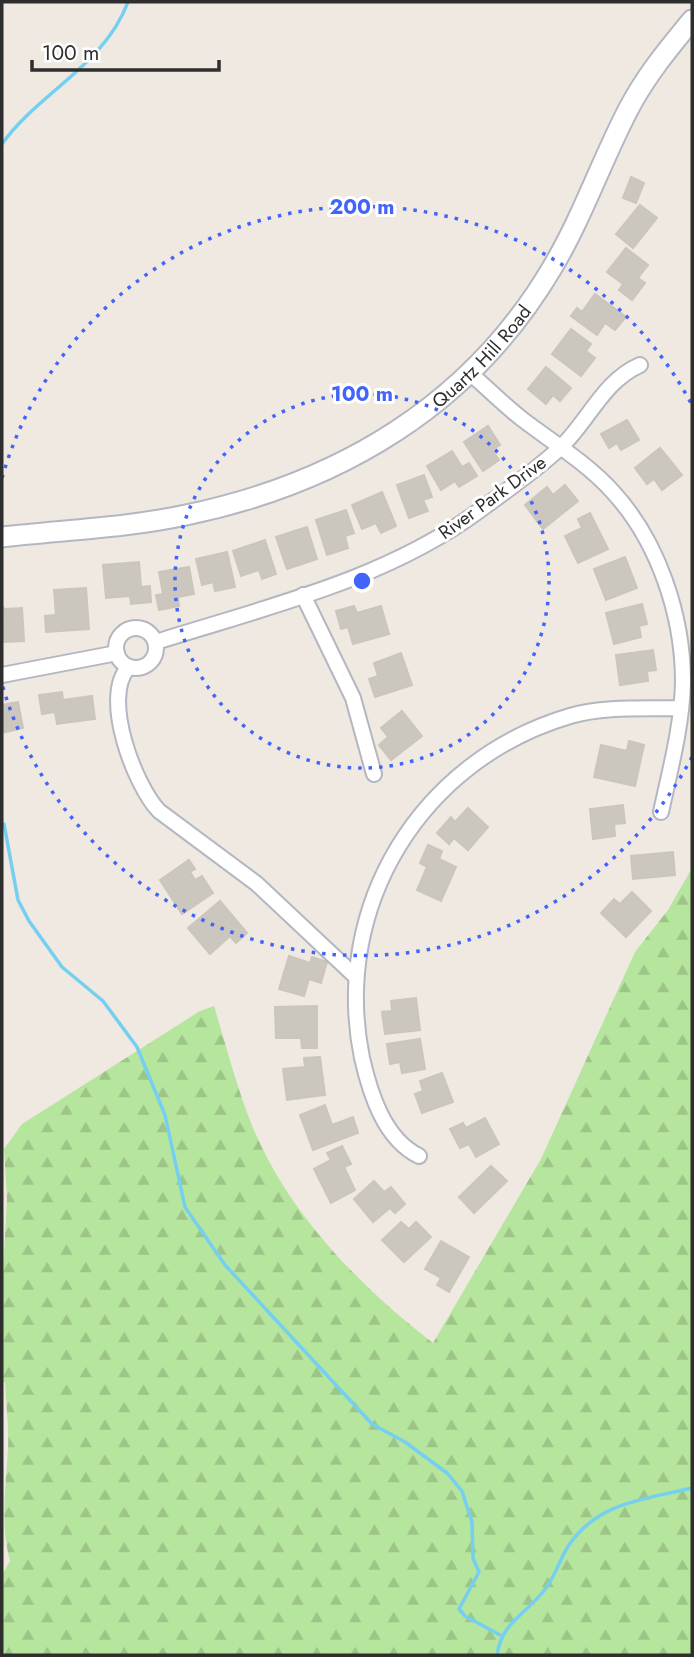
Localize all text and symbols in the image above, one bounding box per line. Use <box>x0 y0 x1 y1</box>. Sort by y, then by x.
scale bar <box>32 28 219 72</box>
text: 100 m <box>42 38 99 68</box>
text: 200 m <box>329 192 395 222</box>
street label: Quartz Hill Road <box>426 299 538 414</box>
text: 100 m <box>331 379 393 409</box>
street label: River Park Drive <box>433 449 552 546</box>
centre of rings <box>350 569 374 593</box>

